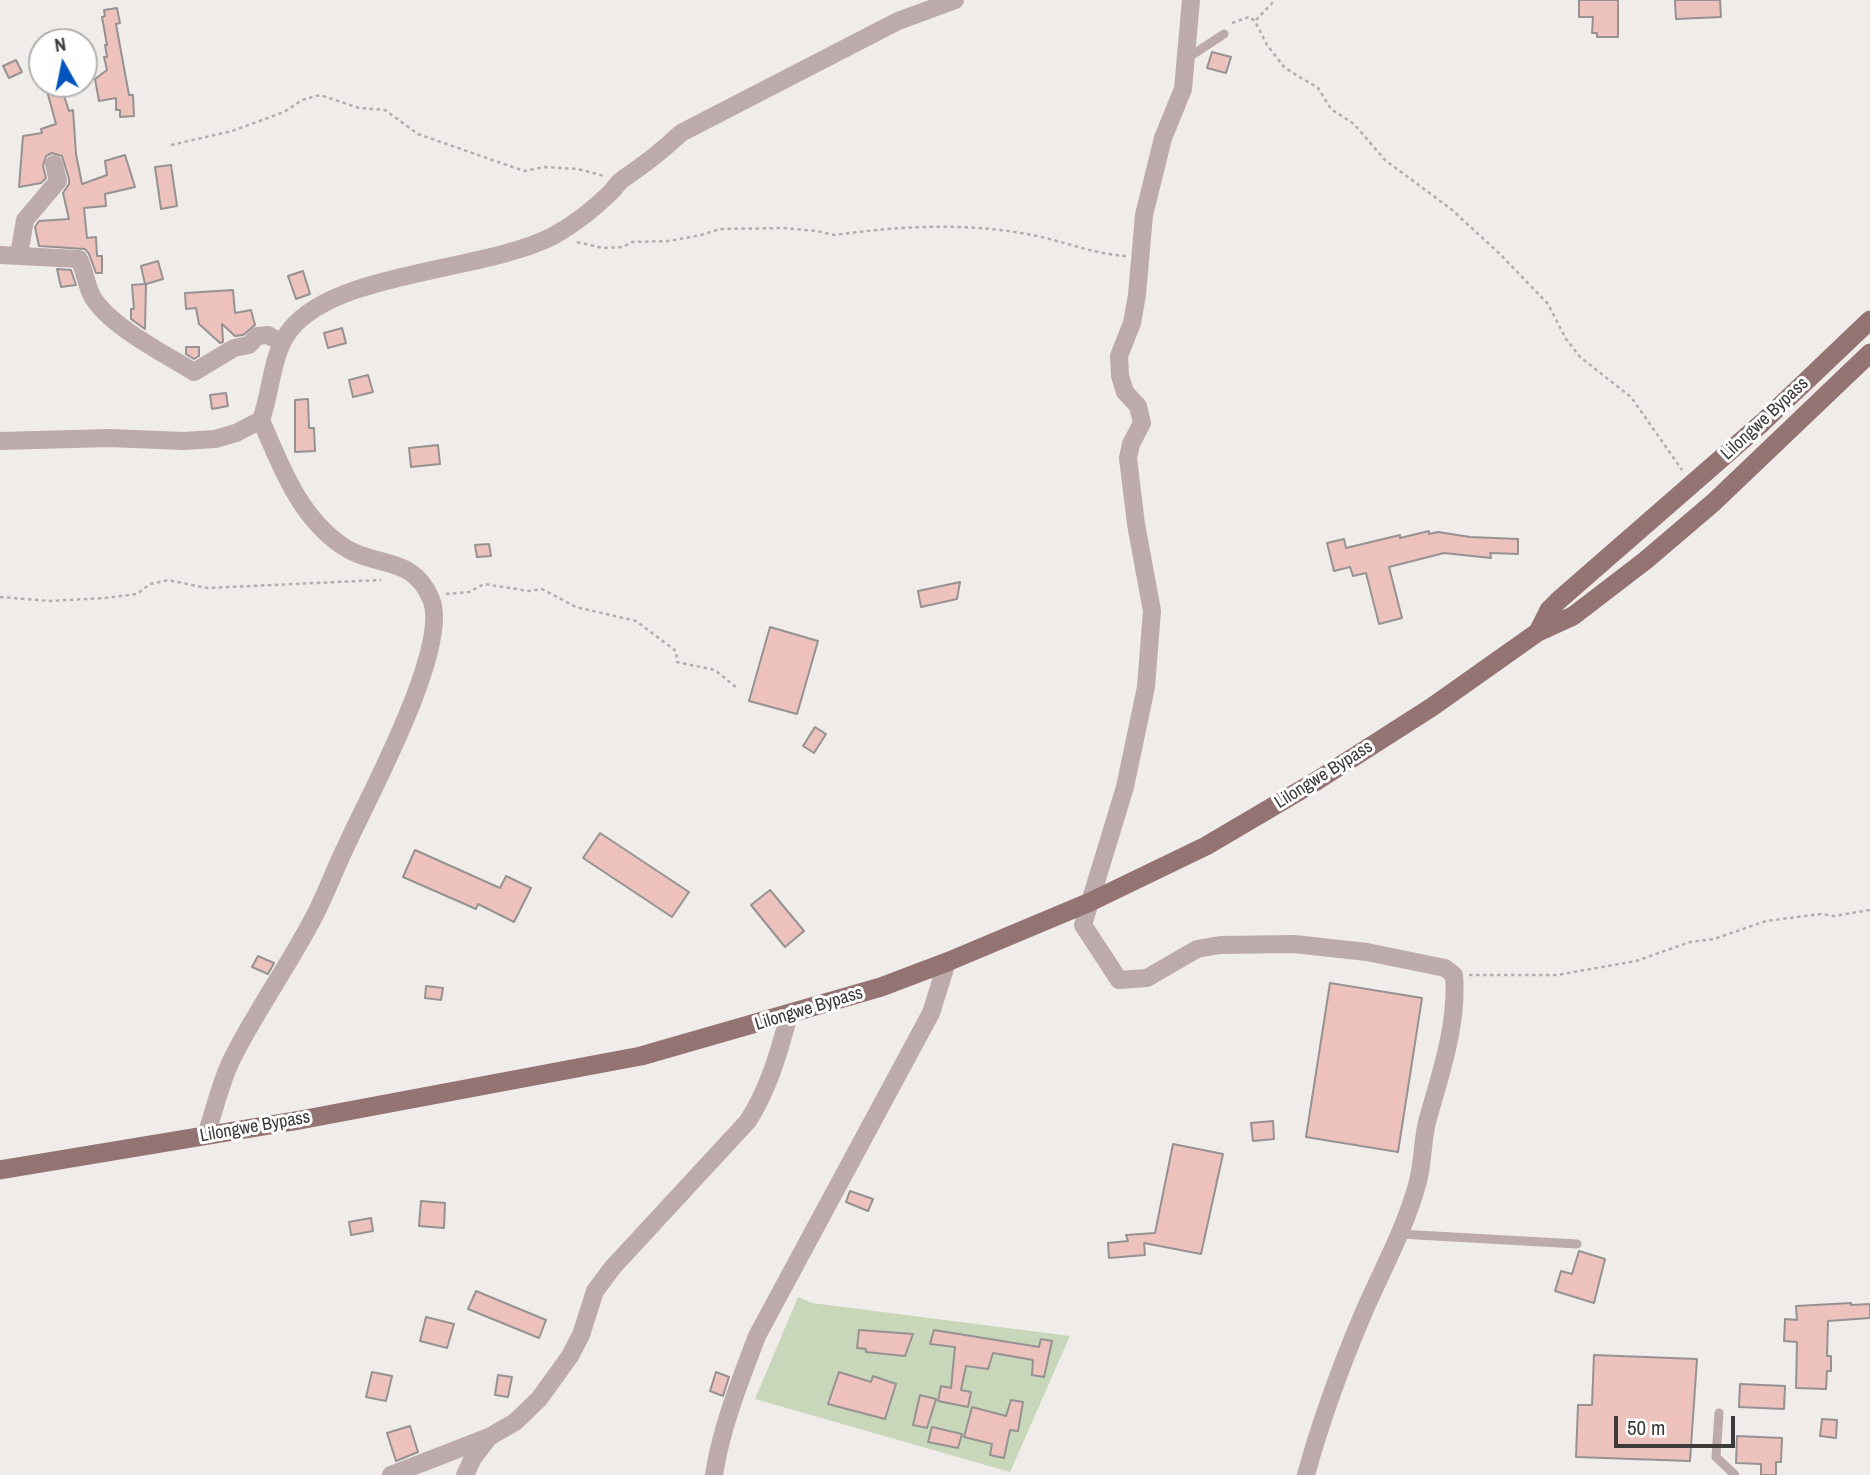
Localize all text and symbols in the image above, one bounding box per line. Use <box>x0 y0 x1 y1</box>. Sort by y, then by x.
north arrow <box>28 28 98 98</box>
text: N <box>52 31 68 58</box>
street label: Lilongwe Bypass <box>1717 373 1813 465</box>
street label: Lilongwe Bypass <box>1271 736 1377 814</box>
street label: Lilongwe Bypass <box>752 982 866 1036</box>
street label: Lilongwe Bypass <box>198 1107 312 1147</box>
scale bar <box>1618 1402 1739 1446</box>
text: 50 m <box>1627 1413 1665 1442</box>

